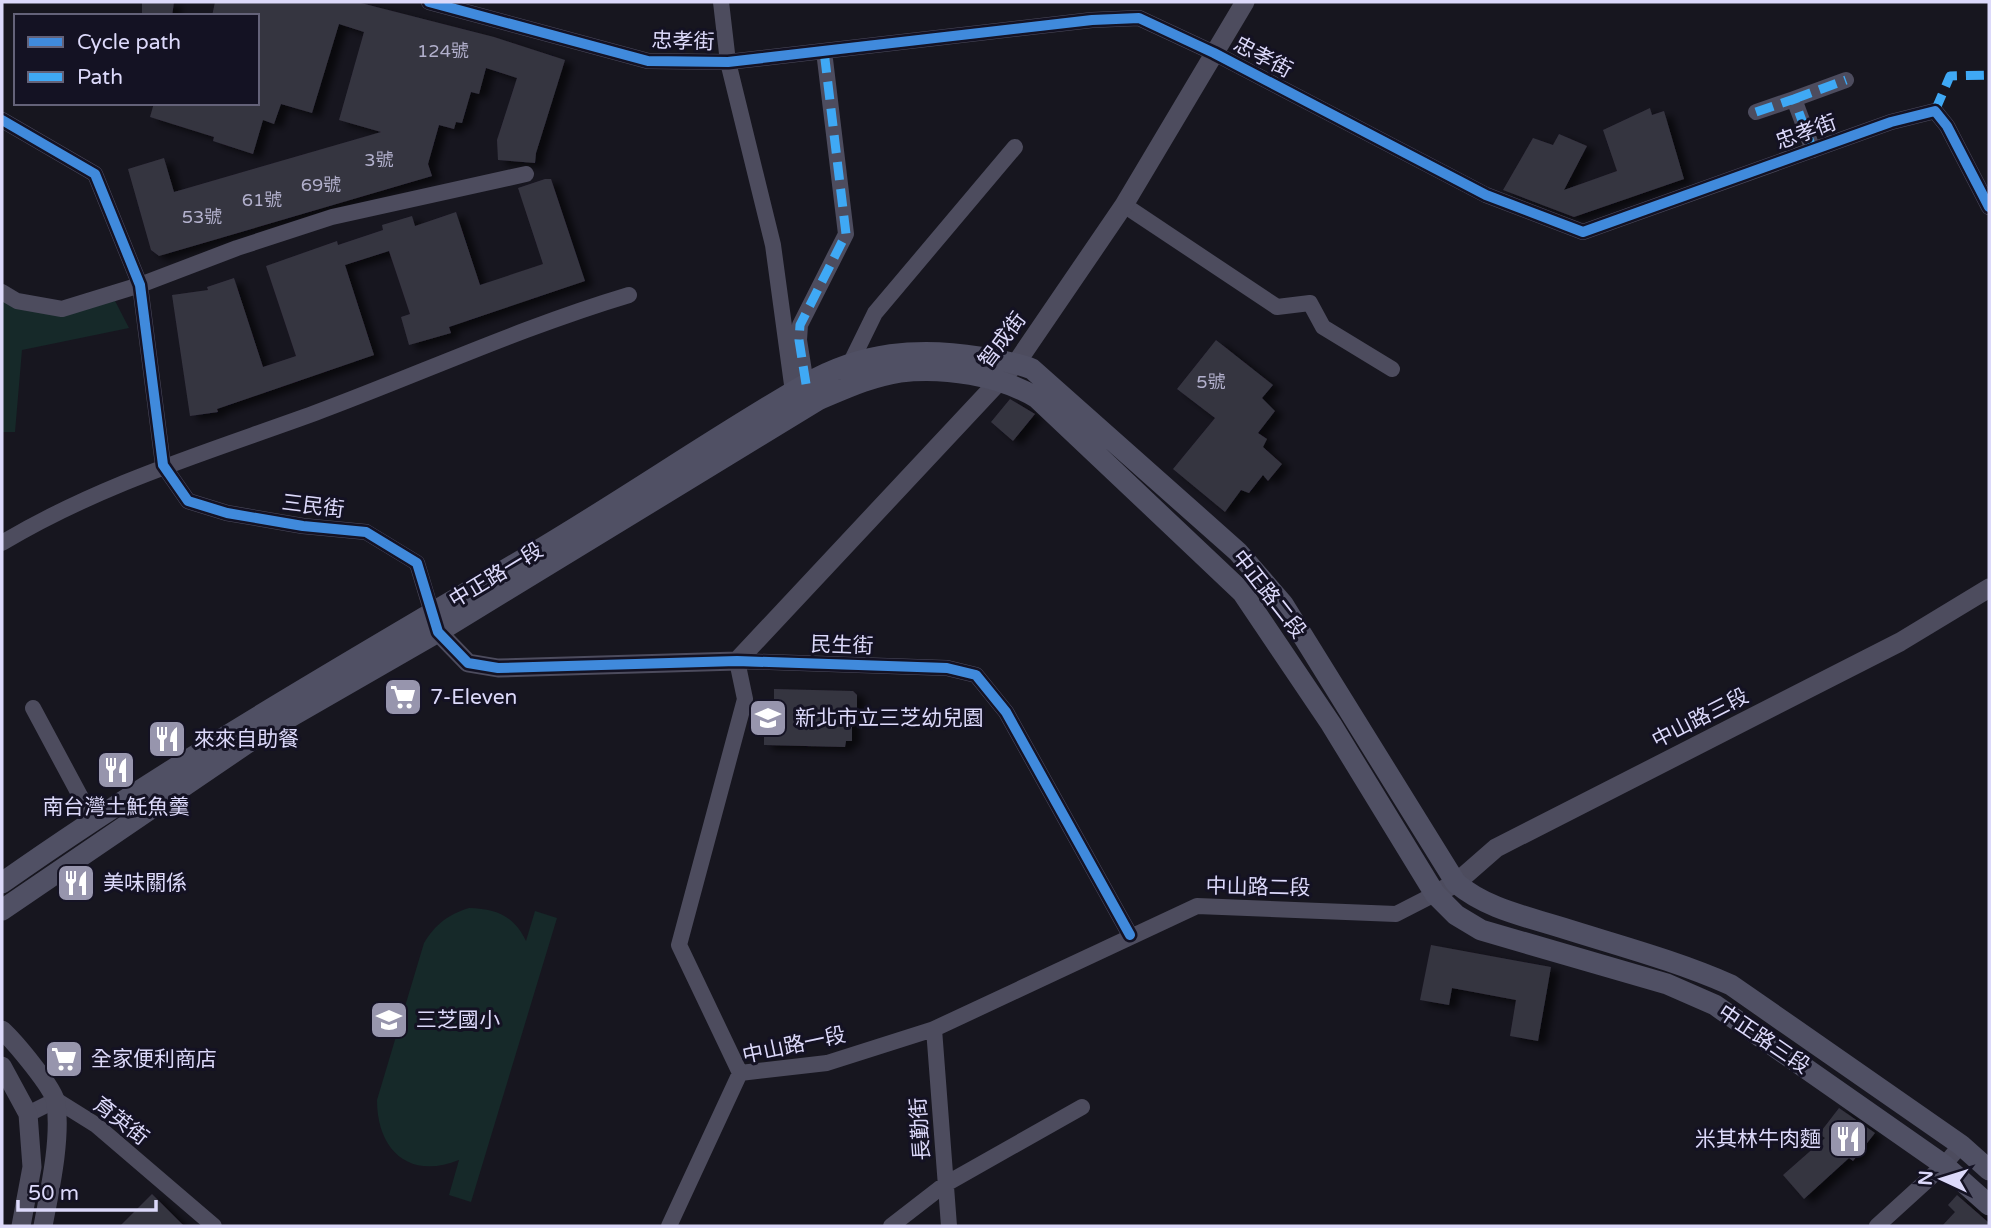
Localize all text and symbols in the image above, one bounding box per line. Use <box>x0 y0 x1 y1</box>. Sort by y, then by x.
legend <box>14 14 259 105</box>
street label: 忠孝街 <box>651 28 715 55</box>
text: Cycle path <box>77 30 181 55</box>
street label: 忠孝街 <box>1229 32 1296 83</box>
house number: 124號 <box>417 40 469 62</box>
text: Path <box>77 65 123 90</box>
street label: 忠孝街 <box>1772 110 1840 155</box>
house number: 3號 <box>364 149 394 171</box>
house number: 69號 <box>301 174 341 196</box>
house number: 61號 <box>242 189 282 211</box>
house number: 53號 <box>182 206 222 228</box>
street label: 智成街 <box>973 308 1031 373</box>
house number: 5號 <box>1196 371 1226 393</box>
street label: 三民街 <box>280 490 346 523</box>
street label: 中正路一段 <box>445 538 548 613</box>
street label: 中正路二段 <box>1226 545 1311 643</box>
street label: 民生街 <box>810 632 874 659</box>
supermarket icon: 7-Eleven <box>382 676 424 718</box>
street label: 中山路三段 <box>1648 683 1753 753</box>
place label: 7-Eleven <box>430 685 517 710</box>
school or university icon: 新北市立三芝幼兒園 <box>747 697 789 739</box>
place label: 新北市立三芝幼兒園 <box>795 706 984 731</box>
restaurant icon: 來來自助餐 <box>146 718 188 760</box>
place label: 來來自助餐 <box>194 727 299 752</box>
restaurant icon: 南台灣土魠魚羹 <box>95 749 137 791</box>
place label: 南台灣土魠魚羹 <box>43 795 190 820</box>
restaurant icon: 美味關係 <box>55 862 97 904</box>
place label: 美味關係 <box>103 871 187 896</box>
street label: 中山路二段 <box>1205 874 1311 901</box>
school or university icon: 三芝國小 <box>368 999 410 1041</box>
street label: 中正路三段 <box>1713 1000 1814 1079</box>
place label: 三芝國小 <box>416 1008 500 1033</box>
street label: 中山路一段 <box>740 1022 848 1069</box>
supermarket icon: 全家便利商店 <box>43 1038 85 1080</box>
place label: 全家便利商店 <box>91 1047 217 1072</box>
street label: 育英街 <box>88 1092 153 1151</box>
street label: 長勤街 <box>906 1097 935 1161</box>
restaurant icon: 米其林牛肉麵 <box>1827 1118 1869 1160</box>
place label: 米其林牛肉麵 <box>1695 1127 1821 1152</box>
north arrow <box>1907 1144 1977 1214</box>
scale bar <box>18 1168 156 1212</box>
text: N <box>1915 1170 1938 1186</box>
text: 50 m <box>28 1181 79 1206</box>

